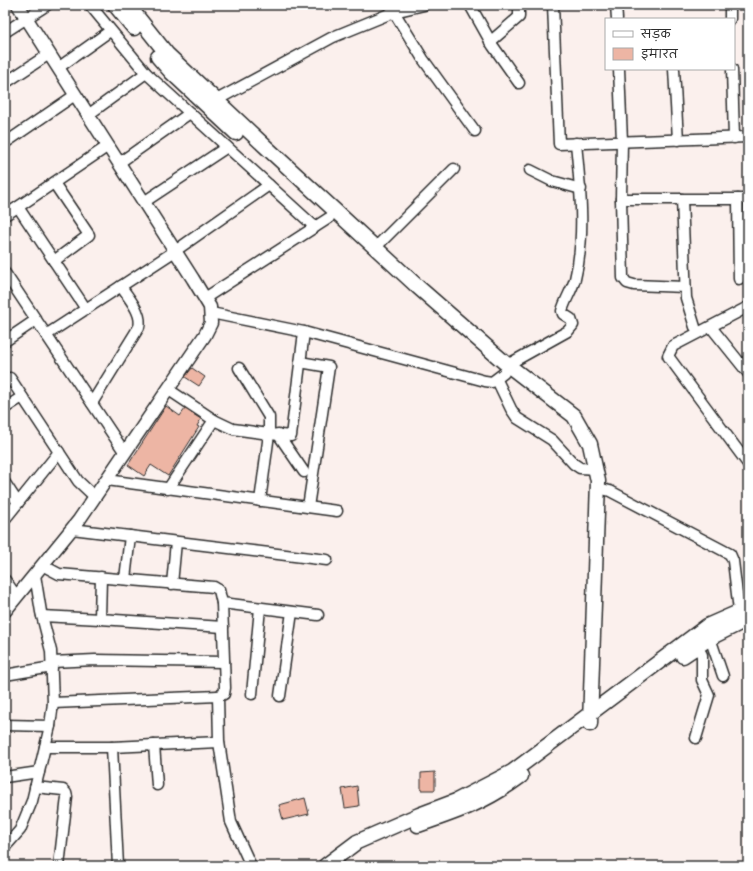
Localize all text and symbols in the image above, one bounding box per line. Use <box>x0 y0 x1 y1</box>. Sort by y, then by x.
legend <box>605 18 735 70</box>
text: सड़क <box>640 29 672 43</box>
text: इमारत <box>641 48 679 63</box>

